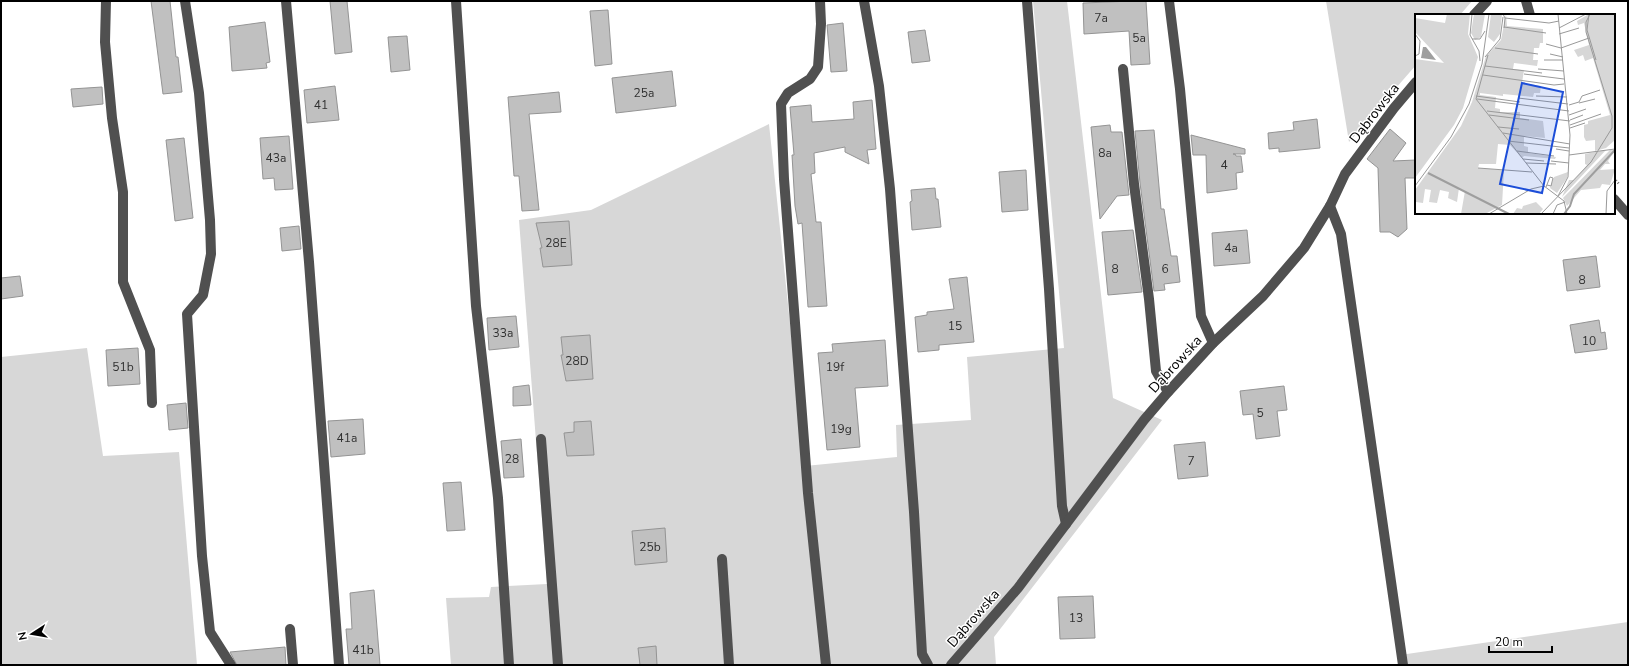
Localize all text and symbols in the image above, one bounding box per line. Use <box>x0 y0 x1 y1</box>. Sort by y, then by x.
house number: 7a <box>1094 10 1108 26</box>
inset map <box>1415 14 1615 214</box>
house number: 5a <box>1132 30 1146 46</box>
street label: Dąbrowska <box>1345 79 1404 147</box>
house number: 25a <box>634 85 654 101</box>
house number: 41 <box>314 97 328 113</box>
house number: 8a <box>1098 145 1112 161</box>
house number: 43a <box>266 150 286 166</box>
house number: 4 <box>1220 157 1228 173</box>
house number: 28E <box>545 235 567 251</box>
house number: 4a <box>1224 240 1238 256</box>
house number: 8 <box>1111 261 1119 277</box>
house number: 6 <box>1161 261 1169 277</box>
house number: 8 <box>1578 272 1586 288</box>
house number: 15 <box>948 318 962 334</box>
house number: 33a <box>493 325 513 341</box>
street label: Dąbrowska <box>1144 331 1206 397</box>
house number: 10 <box>1582 333 1596 349</box>
house number: 28D <box>565 353 589 369</box>
house number: 51b <box>112 359 134 375</box>
house number: 19f <box>826 359 845 375</box>
house number: 5 <box>1256 405 1264 421</box>
house number: 19g <box>830 421 852 437</box>
house number: 41a <box>337 430 357 446</box>
house number: 28 <box>505 451 519 467</box>
house number: 7 <box>1187 453 1195 469</box>
house number: 25b <box>639 539 661 555</box>
street label: Dąbrowska <box>943 585 1004 651</box>
house number: 13 <box>1069 610 1083 626</box>
north arrow <box>12 614 52 654</box>
scale bar <box>1489 628 1552 654</box>
text: N <box>15 630 31 642</box>
text: 20 m <box>1495 634 1523 650</box>
house number: 41b <box>352 642 374 658</box>

